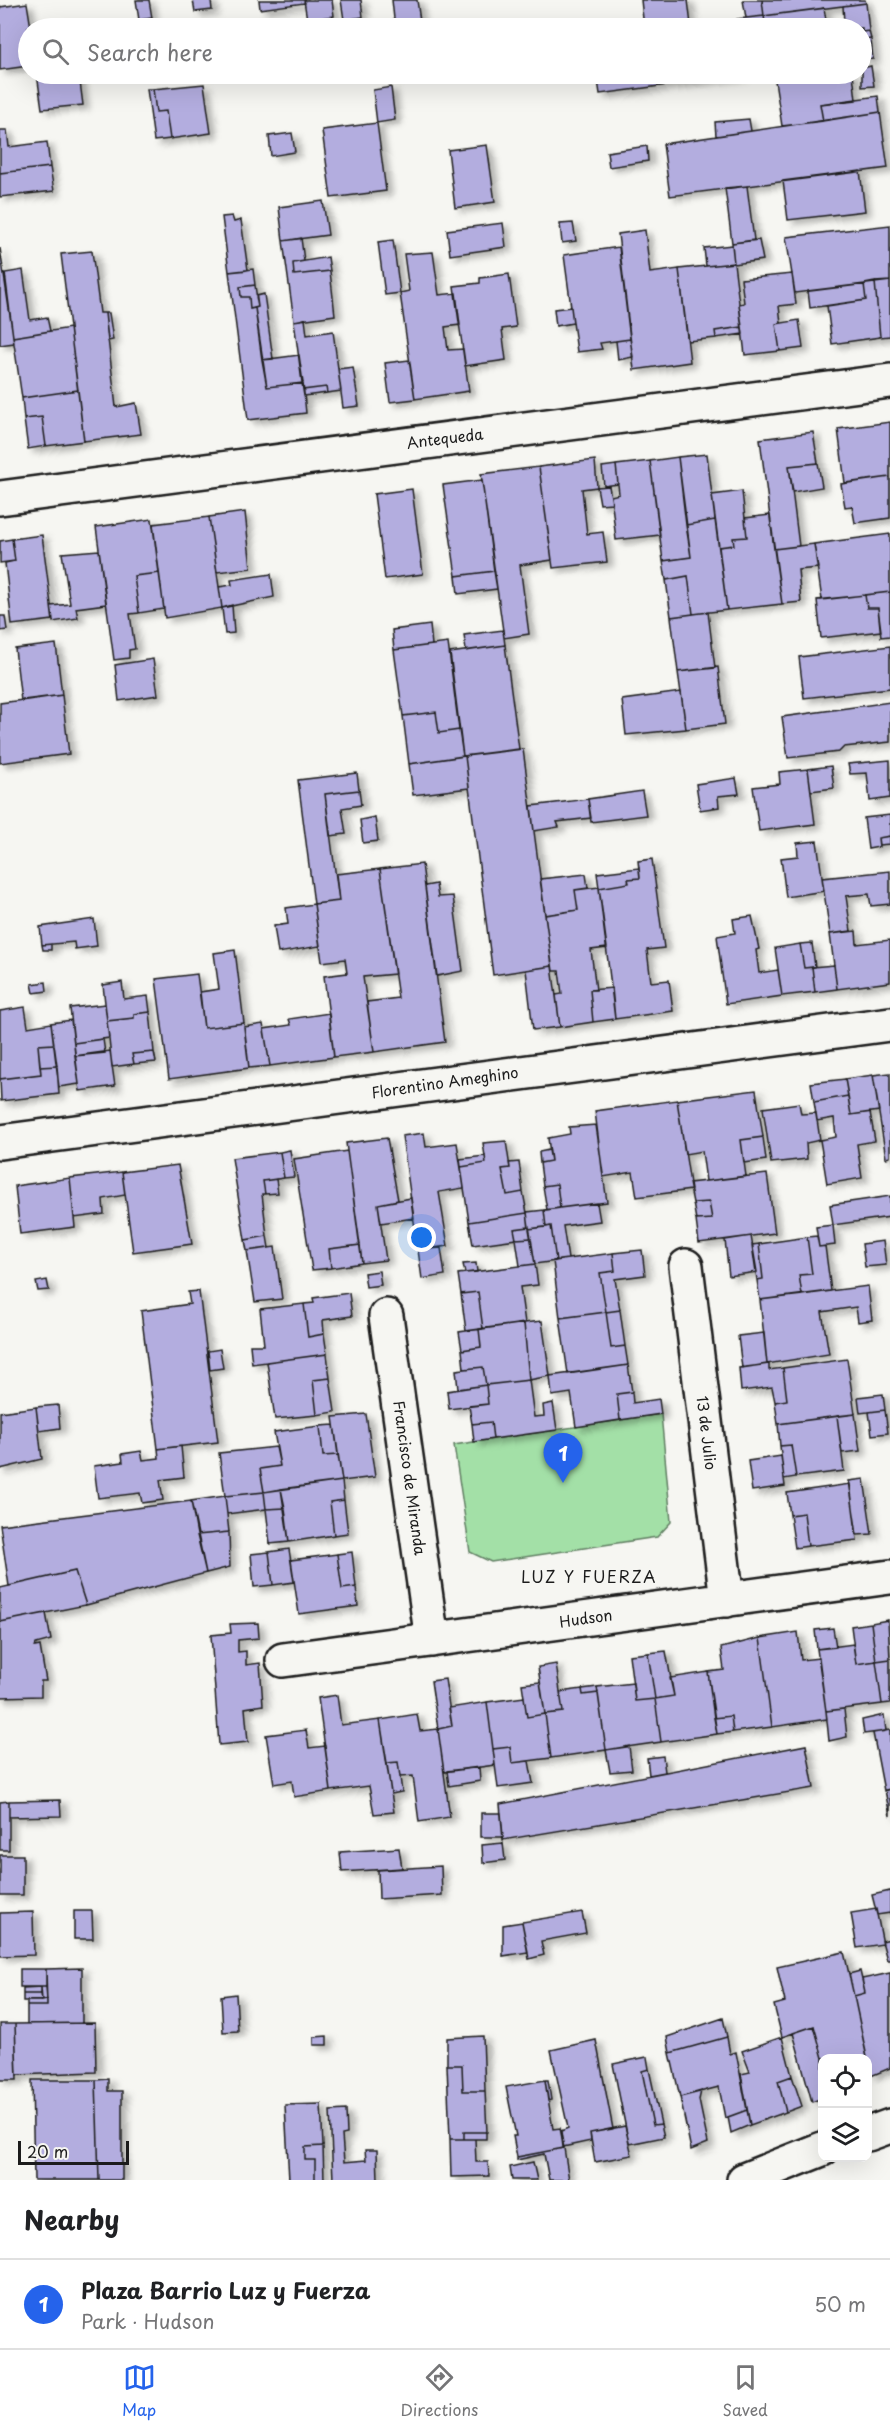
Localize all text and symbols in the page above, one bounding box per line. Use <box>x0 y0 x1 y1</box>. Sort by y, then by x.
search box <box>18 18 872 84</box>
icon: search <box>39 35 72 68</box>
text: Search here <box>87 35 213 68</box>
street label: Antequeda <box>405 421 485 454</box>
street label: Florentino Ameghino <box>370 1060 520 1103</box>
your location <box>407 1223 436 1252</box>
street label: 13 de Julio <box>692 1395 723 1471</box>
street label: Francisco de Miranda <box>388 1399 433 1557</box>
pin: 1 <box>544 1434 582 1483</box>
district label: LUZ Y FUERZA <box>521 1564 657 1588</box>
street label: Hudson <box>558 1602 614 1633</box>
map controls <box>818 2054 872 2162</box>
button: locate <box>818 2054 872 2108</box>
button: layers <box>818 2108 872 2162</box>
scale bar <box>18 2138 129 2166</box>
text: 20 m <box>27 2139 68 2163</box>
text: Nearby <box>24 2200 119 2239</box>
text: Plaza Barrio Luz y Fuerza <box>81 2273 370 2306</box>
text: 1 <box>39 2289 48 2319</box>
text: 50 m <box>814 2289 866 2319</box>
text: Park · Hudson <box>81 2306 215 2336</box>
tab: Map <box>122 2361 156 2421</box>
tab: Directions <box>400 2361 478 2421</box>
tab: Saved <box>722 2361 768 2421</box>

